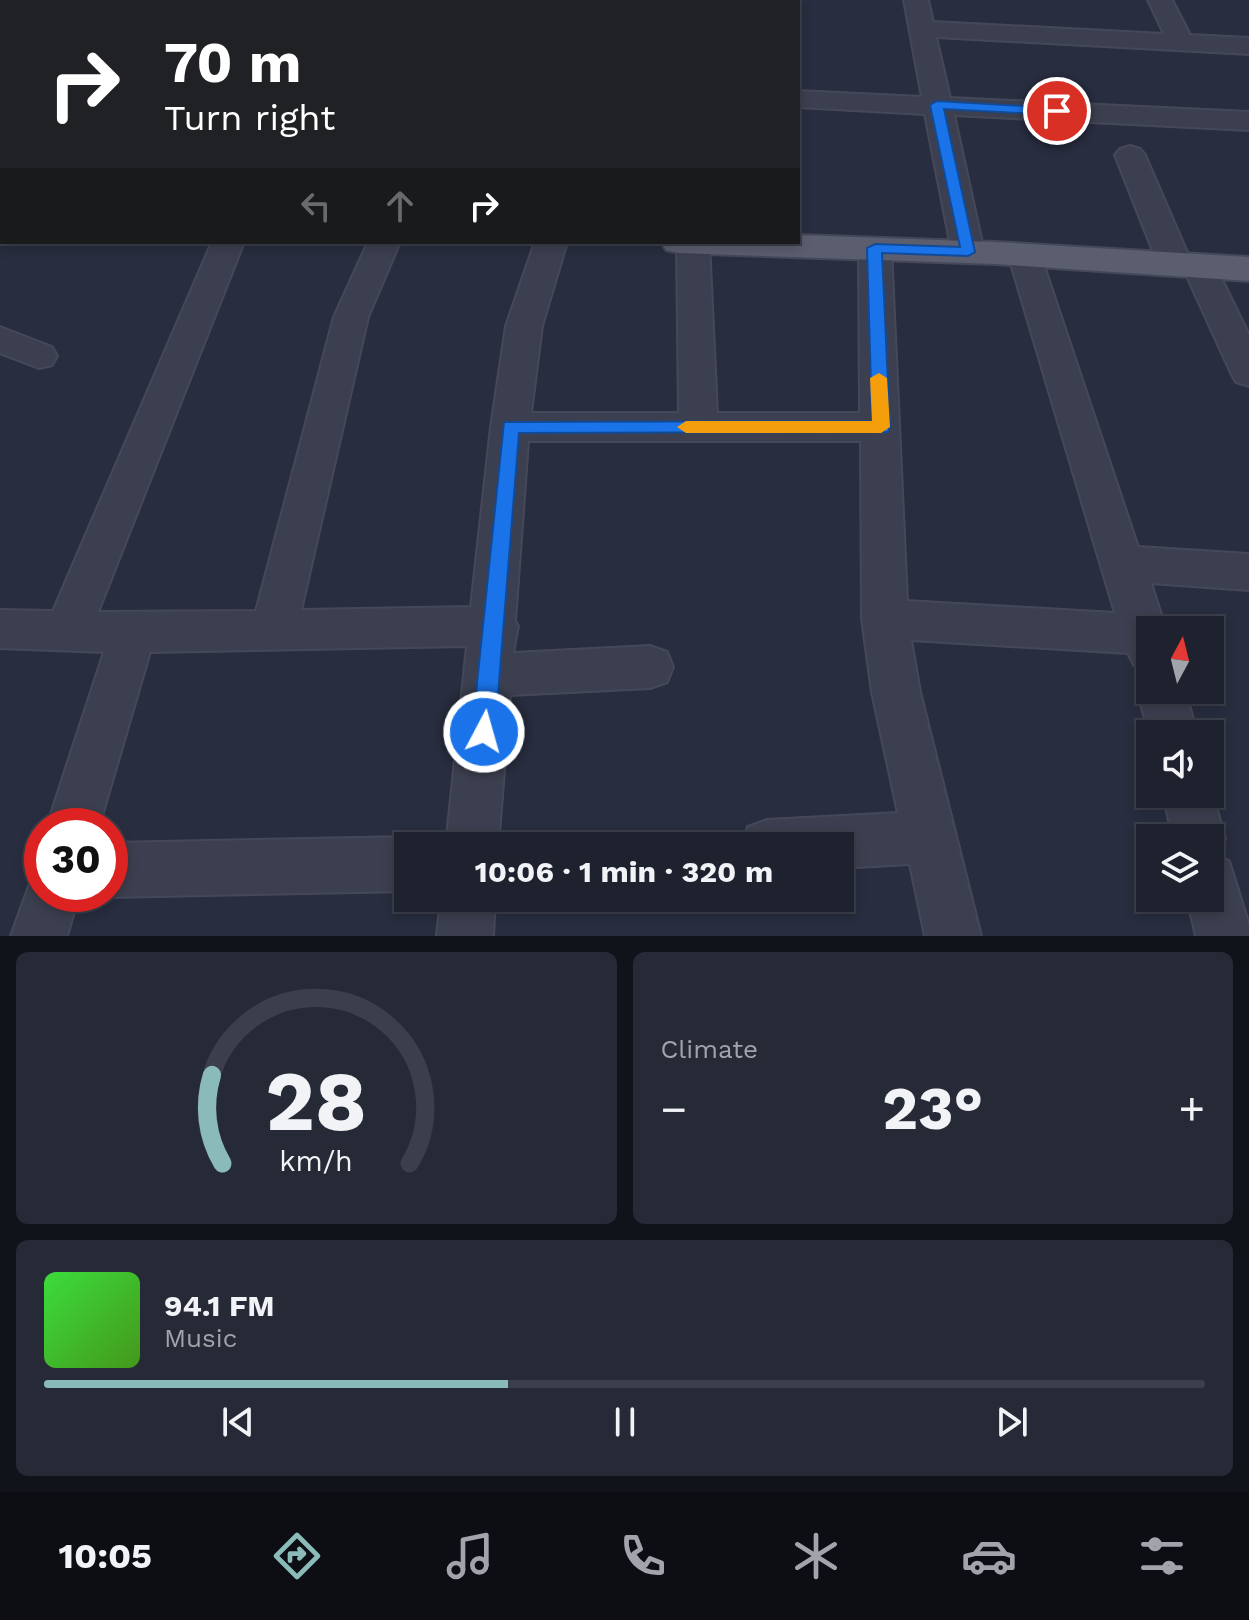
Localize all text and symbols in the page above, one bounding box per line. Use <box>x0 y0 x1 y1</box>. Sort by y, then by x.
text: 70 m <box>164 30 301 96</box>
icon: right <box>32 32 136 136</box>
pin <box>1023 77 1091 145</box>
icon: arrive <box>1035 89 1079 133</box>
text: Turn right <box>164 97 335 139</box>
icon: left <box>294 184 338 228</box>
icon: ahead <box>378 184 422 228</box>
icon: right <box>462 184 506 228</box>
north arrow <box>1136 616 1224 704</box>
map controls <box>1136 616 1224 912</box>
position arrow <box>442 690 526 774</box>
button: sound <box>1136 720 1224 808</box>
speed limit sign: 30 <box>24 808 128 912</box>
button: layers <box>1136 824 1224 912</box>
text: 10:06 · 1 min · 320 m <box>475 854 773 889</box>
text: Climate <box>661 1034 758 1064</box>
text: 28 <box>265 1053 367 1150</box>
text: 23° <box>882 1073 983 1144</box>
text: − <box>661 1083 687 1135</box>
text: + <box>1178 1083 1205 1135</box>
text: km/h <box>279 1144 353 1178</box>
text: 94.1 FM <box>164 1288 275 1323</box>
text: Music <box>164 1323 237 1353</box>
icon: previous <box>216 1400 260 1444</box>
icon: pause <box>603 1400 647 1444</box>
icon: next <box>990 1400 1034 1444</box>
icon: directions <box>269 1528 325 1584</box>
icon: music <box>442 1528 498 1584</box>
icon: phone <box>615 1528 671 1584</box>
icon: climate <box>788 1528 844 1584</box>
icon: car <box>961 1528 1017 1584</box>
icon: filters <box>1134 1528 1190 1584</box>
text: 10:05 <box>59 1535 152 1577</box>

